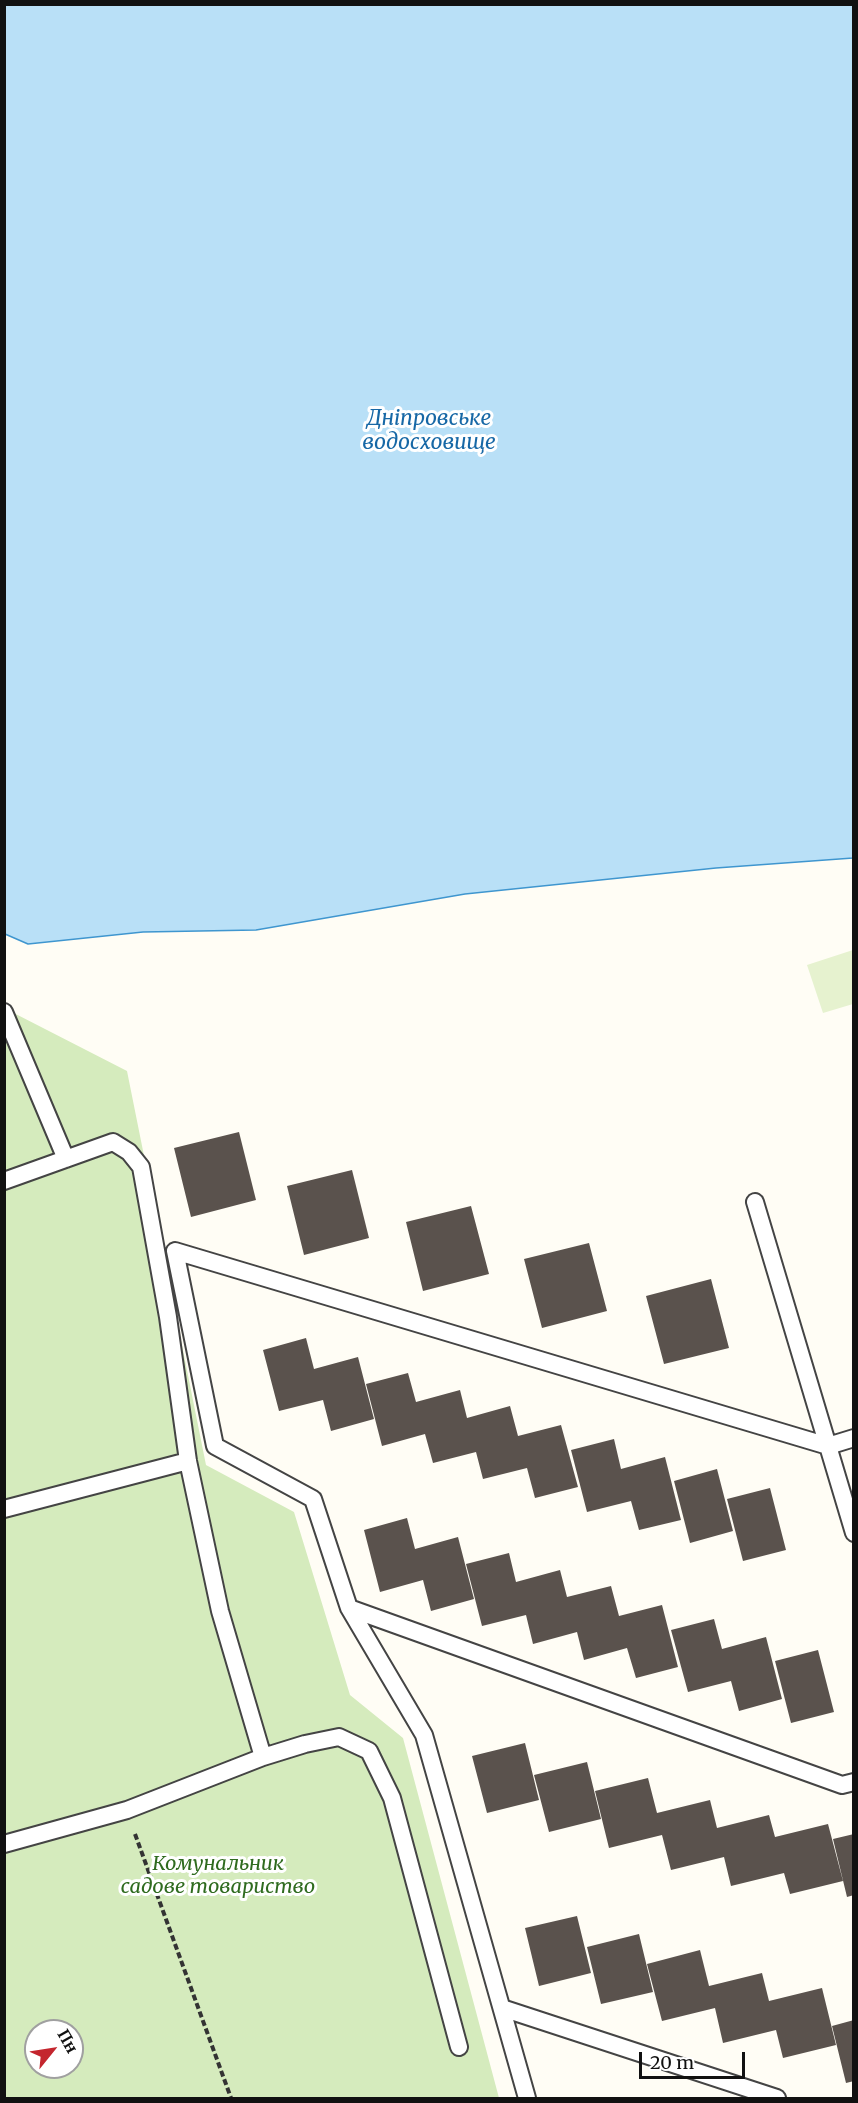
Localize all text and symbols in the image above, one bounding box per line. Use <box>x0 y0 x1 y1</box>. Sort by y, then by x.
water label: Дніпровське водосховище <box>362 406 496 456</box>
park label: Комунальник садове товариство <box>121 1852 315 1899</box>
north arrow <box>24 2019 84 2079</box>
text: Пн <box>53 2026 83 2056</box>
scale bar <box>642 2040 748 2078</box>
text: 20 m <box>650 2051 694 2074</box>

